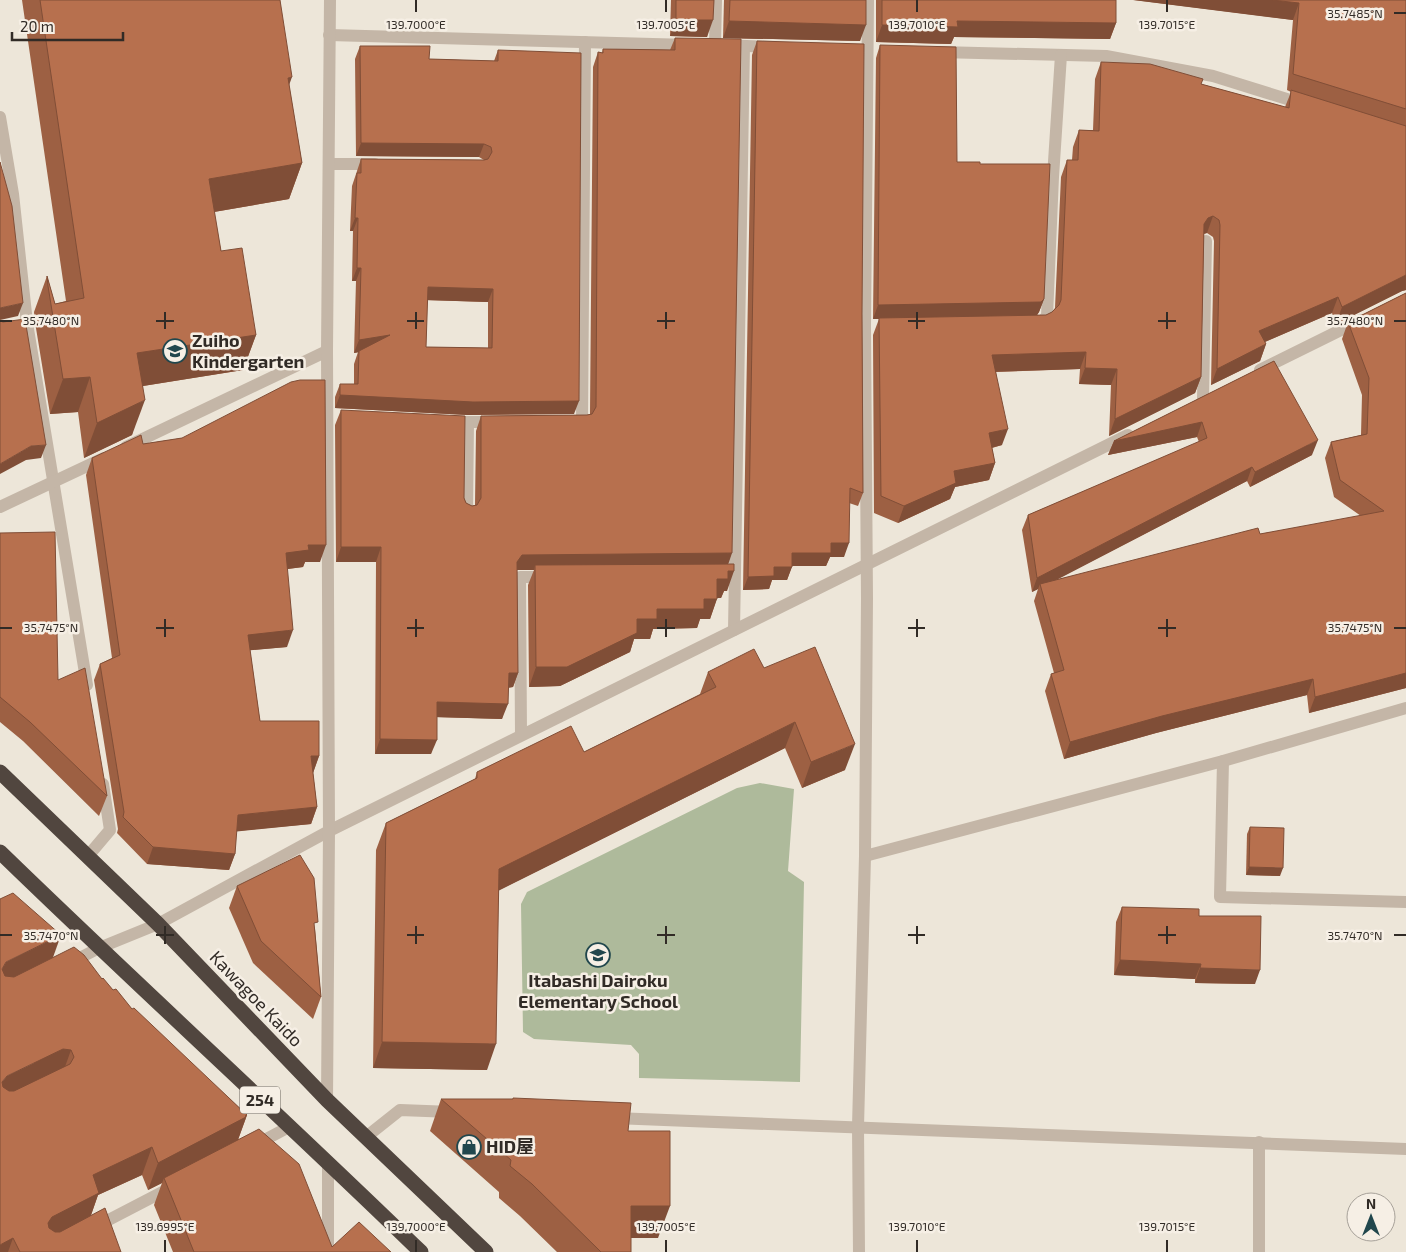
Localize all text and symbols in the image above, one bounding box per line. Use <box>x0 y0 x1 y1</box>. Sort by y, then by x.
text: 35.7485°N <box>1327 6 1383 20</box>
scale bar <box>12 10 124 42</box>
text: 20 m <box>20 17 54 35</box>
text: 139.7000°E <box>386 17 446 31</box>
text: 139.7005°E <box>637 17 696 31</box>
text: 139.7010°E <box>888 17 946 31</box>
text: 139.7015°E <box>1139 17 1195 31</box>
text: 35.7480°N <box>23 313 79 327</box>
text: 35.7480°N <box>1327 313 1383 327</box>
place label: Zuiho Kindergarten <box>192 329 304 372</box>
school or university icon: Zuiho Kindergarten <box>162 338 188 364</box>
text: 35.7475°N <box>24 620 78 634</box>
text: 35.7475°N <box>1328 620 1382 634</box>
text: 35.7470°N <box>23 928 79 942</box>
text: 35.7470°N <box>1327 928 1383 942</box>
school or university icon: Itabashi Dairoku Elementary School <box>585 942 611 968</box>
street label: Kawagoe Kaido <box>206 946 308 1051</box>
place label: Itabashi Dairoku Elementary School <box>518 969 678 1012</box>
road number: 254 <box>240 1086 280 1114</box>
shop icon: HID屋 <box>456 1134 482 1160</box>
place label: HID屋 <box>486 1135 534 1157</box>
north arrow <box>1346 1192 1396 1242</box>
text: N <box>1366 1195 1376 1212</box>
text: 139.6995°E <box>135 1219 195 1233</box>
text: 139.7000°E <box>386 1219 446 1233</box>
text: 139.7005°E <box>637 1219 696 1233</box>
text: 139.7010°E <box>888 1219 946 1233</box>
text: 139.7015°E <box>1139 1219 1195 1233</box>

